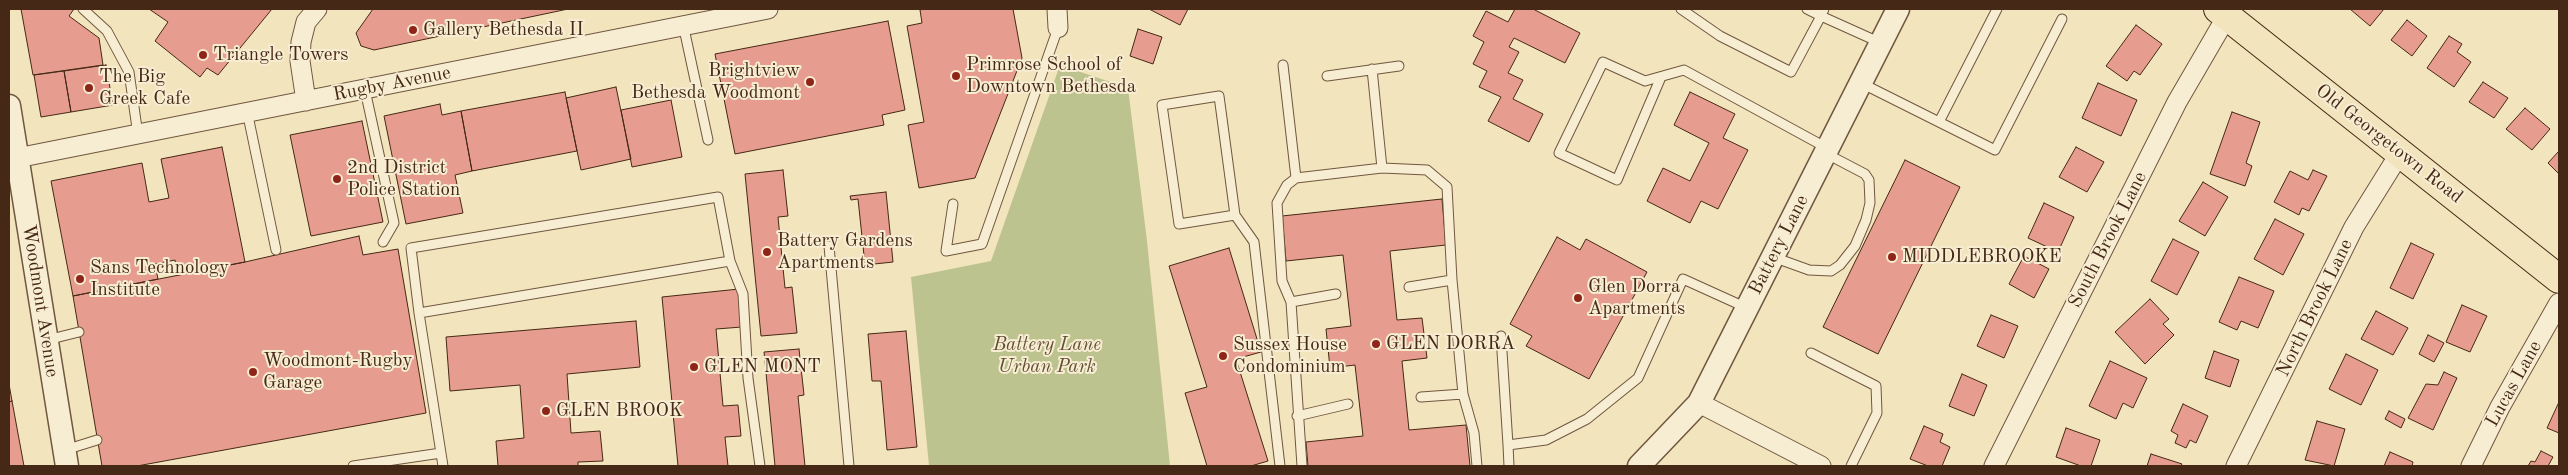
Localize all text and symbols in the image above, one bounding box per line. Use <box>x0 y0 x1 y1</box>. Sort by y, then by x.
place label: Gallery Bethesda II <box>423 19 584 41</box>
marker: Gallery Bethesda II <box>407 24 419 36</box>
place label: Triangle Towers <box>213 44 349 66</box>
marker: Triangle Towers <box>197 49 209 61</box>
place label: Primrose School of Downtown Bethesda <box>966 54 1136 98</box>
place label: Brightview Bethesda Woodmont <box>631 60 800 104</box>
street label: Rugby Avenue <box>331 61 453 107</box>
place label: The Big Greek Cafe <box>99 66 190 110</box>
marker: Primrose School of Downtown Bethesda <box>950 70 962 82</box>
marker: Brightview Bethesda Woodmont <box>804 76 816 88</box>
street label: Old Georgetown Road <box>2311 79 2467 209</box>
marker: The Big Greek Cafe <box>83 82 95 94</box>
place label: 2nd District Police Station <box>347 157 460 201</box>
street label: South Brook Lane <box>2064 168 2152 312</box>
marker: 2nd District Police Station <box>331 173 343 185</box>
street label: Battery Lane <box>1744 191 1814 299</box>
street label: Woodmont Avenue <box>17 223 63 379</box>
place label: Battery Gardens Apartments <box>777 230 913 274</box>
street label: North Brook Lane <box>2272 235 2358 381</box>
marker: Battery Gardens Apartments <box>761 246 773 258</box>
place label: MIDDLEBROOKE <box>1902 246 2062 268</box>
marker: MIDDLEBROOKE <box>1886 251 1898 263</box>
place label: Sans Technology Institute <box>90 257 229 301</box>
marker: Sans Technology Institute <box>74 273 86 285</box>
place label: Glen Dorra Apartments <box>1588 276 1685 320</box>
marker: Glen Dorra Apartments <box>1572 292 1584 304</box>
place label: GLEN DORRA <box>1386 333 1515 355</box>
park label: Battery Lane Urban Park <box>993 334 1101 378</box>
place label: Sussex House Condominium <box>1233 334 1347 378</box>
street label: Lucas Lane <box>2481 337 2547 431</box>
marker: GLEN DORRA <box>1370 338 1382 350</box>
place label: Woodmont-Rugby Garage <box>263 350 412 394</box>
marker: Sussex House Condominium <box>1217 350 1229 362</box>
place label: GLEN MONT <box>704 356 821 378</box>
marker: GLEN MONT <box>688 361 700 373</box>
marker: Woodmont-Rugby Garage <box>247 366 259 378</box>
place label: GLEN BROOK <box>556 400 683 422</box>
marker: GLEN BROOK <box>540 405 552 417</box>

